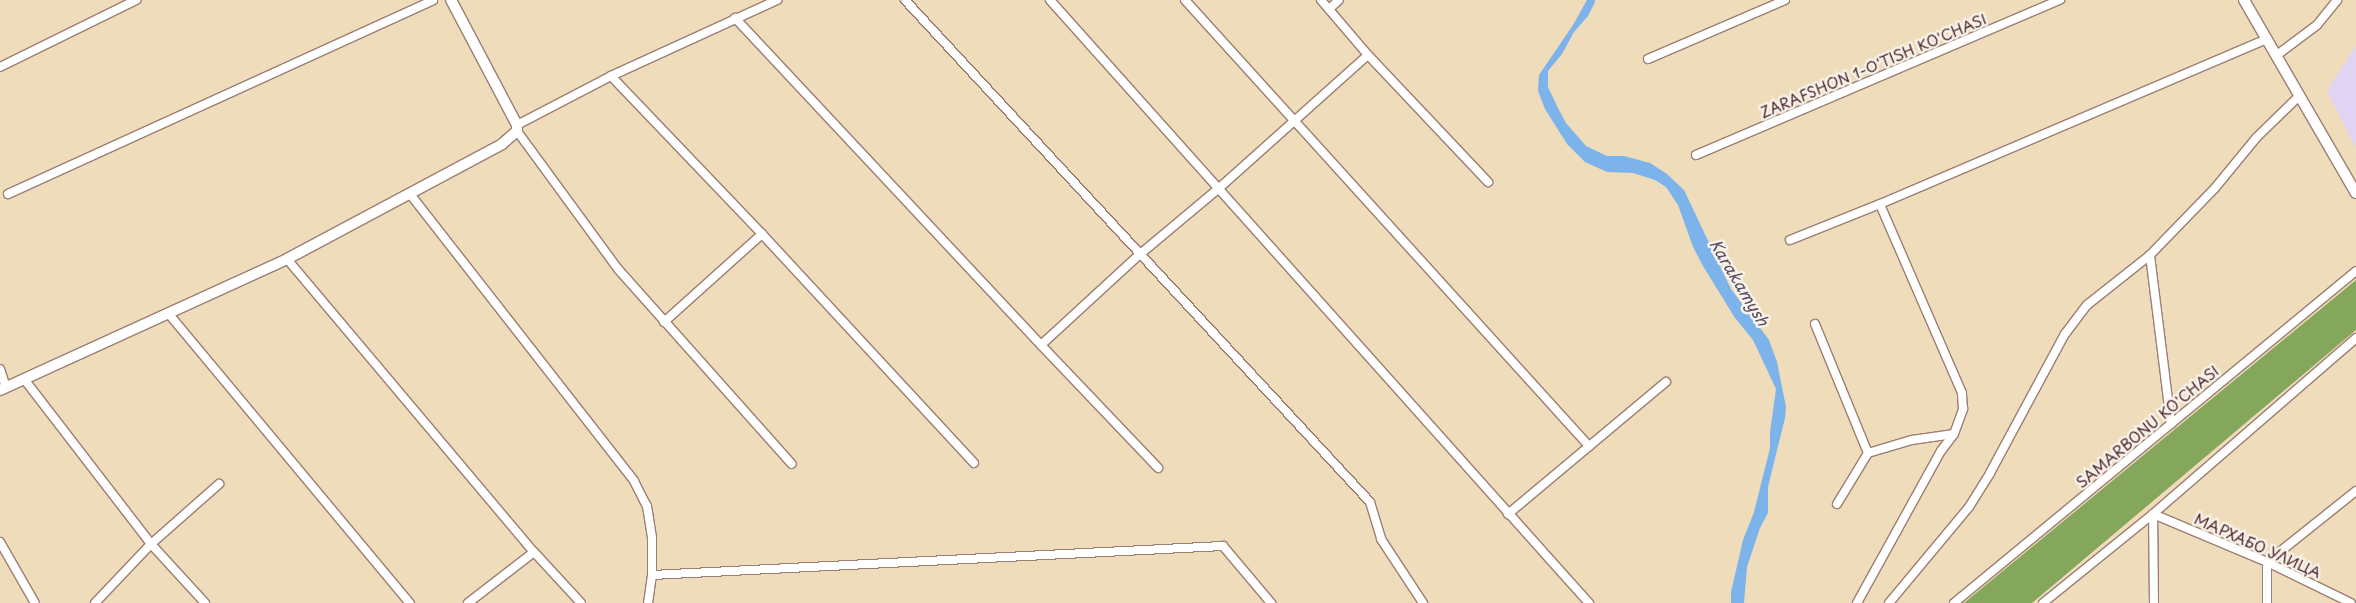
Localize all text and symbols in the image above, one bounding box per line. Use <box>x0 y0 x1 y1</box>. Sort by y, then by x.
street label: ZARAFSHON 1-O'TISH KO'CHASI <box>1757 9 1989 121</box>
water label: Karakamysh <box>1707 235 1773 329</box>
street label: SAMARBONU KO'CHASI <box>2072 361 2222 491</box>
street label: МАРХАБО УЛИЦА <box>2191 509 2325 581</box>

